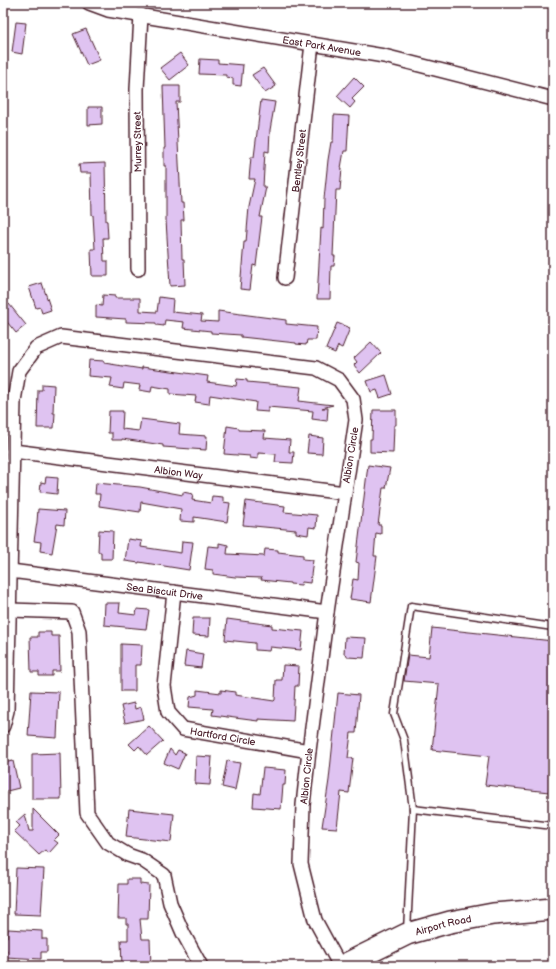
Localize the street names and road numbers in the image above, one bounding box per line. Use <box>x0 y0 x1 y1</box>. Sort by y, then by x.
street label: East Park Avenue <box>281 34 362 59</box>
street label: Murrey Street <box>131 111 145 173</box>
street label: Bentley Street <box>290 129 309 193</box>
street label: Albion Circle <box>341 426 361 484</box>
street label: Albion Way <box>154 464 204 482</box>
street label: Sea Biscuit Drive <box>126 581 204 603</box>
street label: Hartford Circle <box>189 725 257 749</box>
street label: Albion Circle <box>298 747 316 805</box>
street label: Airport Road <box>414 913 473 938</box>

